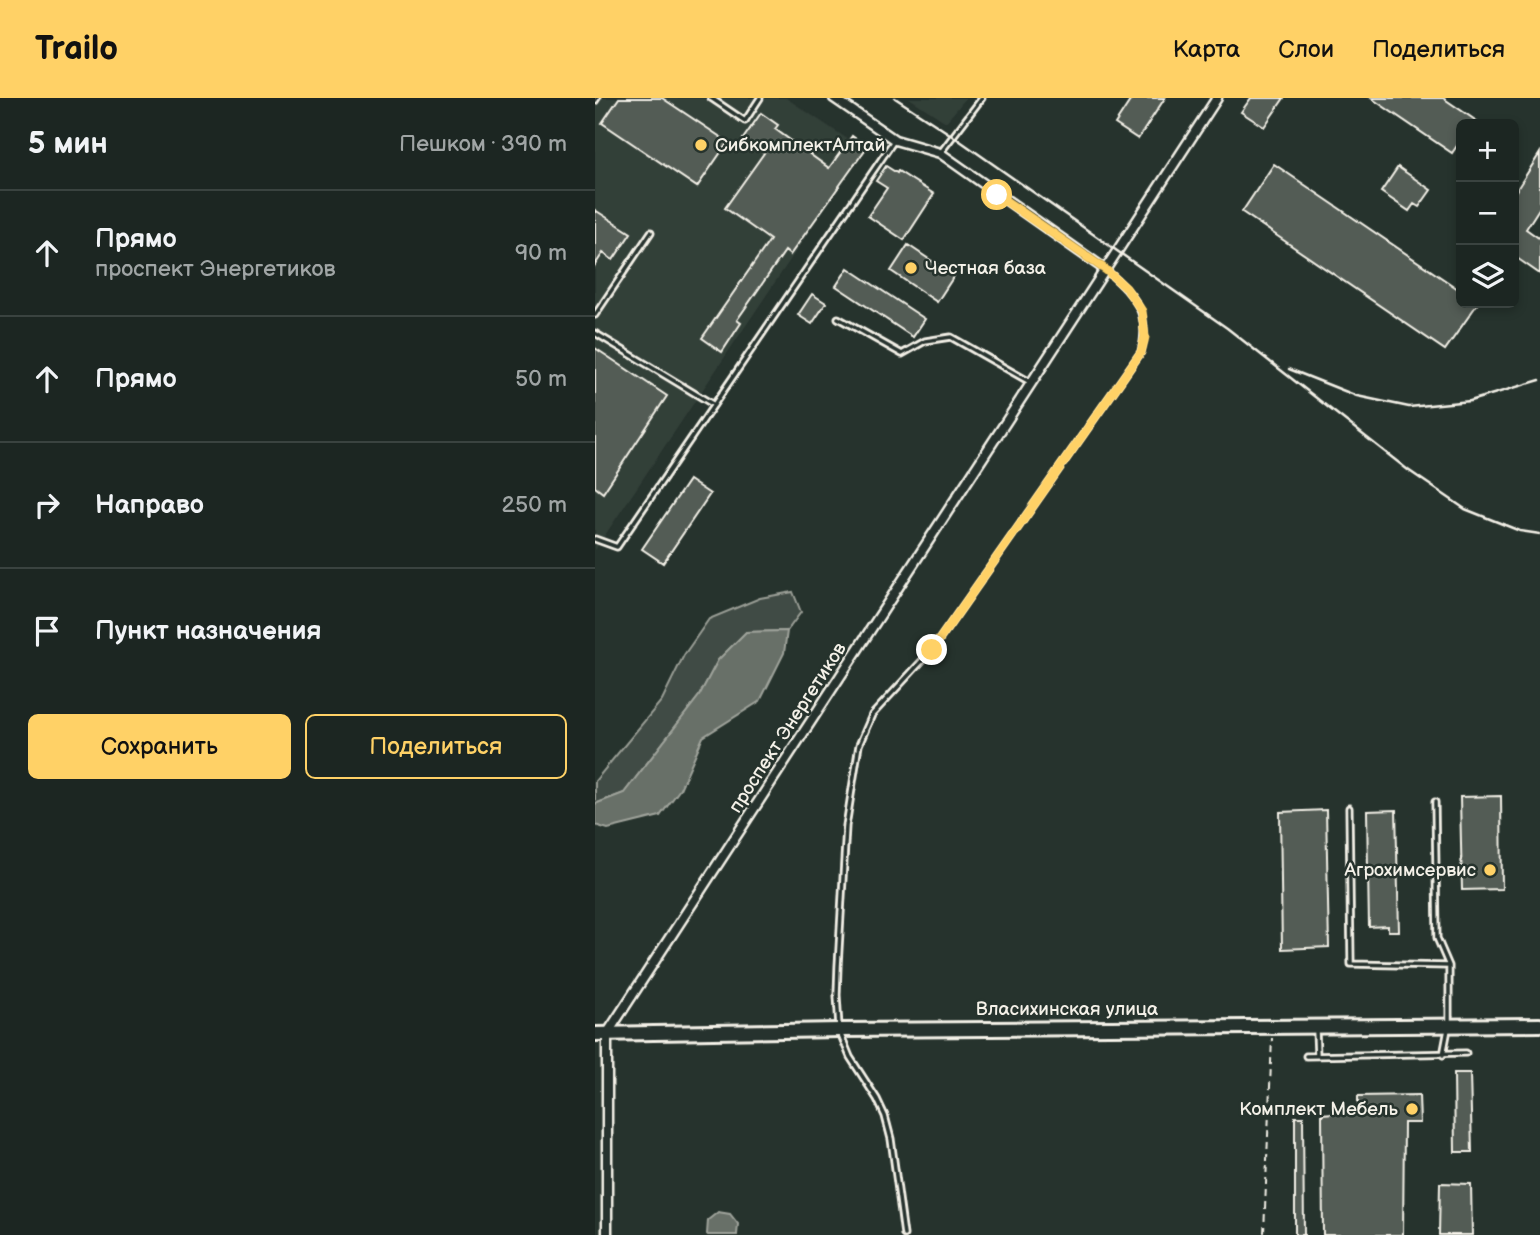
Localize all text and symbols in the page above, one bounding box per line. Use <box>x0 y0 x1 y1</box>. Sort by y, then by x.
text: Trailo <box>35 29 118 69</box>
text: Карта <box>1173 35 1240 64</box>
text: Слои <box>1278 35 1334 64</box>
text: Поделиться <box>1372 35 1505 64</box>
map controls <box>1456 119 1519 308</box>
button: + <box>1456 119 1519 182</box>
text: 5 мин <box>28 126 108 162</box>
text: Пешком · 390 m <box>399 130 567 158</box>
place label: СибкомплектАлтай <box>715 134 885 157</box>
marker: СибкомплектАлтай <box>693 137 709 153</box>
route start <box>981 179 1012 210</box>
button: − <box>1456 182 1519 245</box>
text: Прямо <box>95 224 177 255</box>
icon: ahead <box>28 234 66 272</box>
text: 90 m <box>515 239 567 267</box>
button: layers <box>1456 245 1519 308</box>
text: проспект Энергетиков <box>95 255 335 283</box>
place label: Честная база <box>925 257 1046 280</box>
marker: Честная база <box>903 260 919 276</box>
icon: ahead <box>28 360 66 398</box>
text: Прямо <box>95 364 177 395</box>
text: 50 m <box>515 365 567 393</box>
icon: right <box>28 486 66 524</box>
text: Направо <box>95 490 204 521</box>
text: 250 m <box>501 491 567 519</box>
icon: arrive <box>28 612 66 650</box>
text: Пункт назначения <box>95 616 321 647</box>
route end <box>916 634 947 665</box>
street label: проспект Энергетиков <box>724 638 852 818</box>
button: Сохранить <box>28 714 291 779</box>
button: Поделиться <box>305 714 567 779</box>
place label: Агрохимсервис <box>1343 859 1477 882</box>
marker: Агрохимсервис <box>1482 862 1498 878</box>
street label: Власихинская улица <box>976 998 1158 1021</box>
place label: Комплект Мебель <box>1239 1098 1399 1121</box>
marker: Комплект Мебель <box>1404 1101 1420 1117</box>

